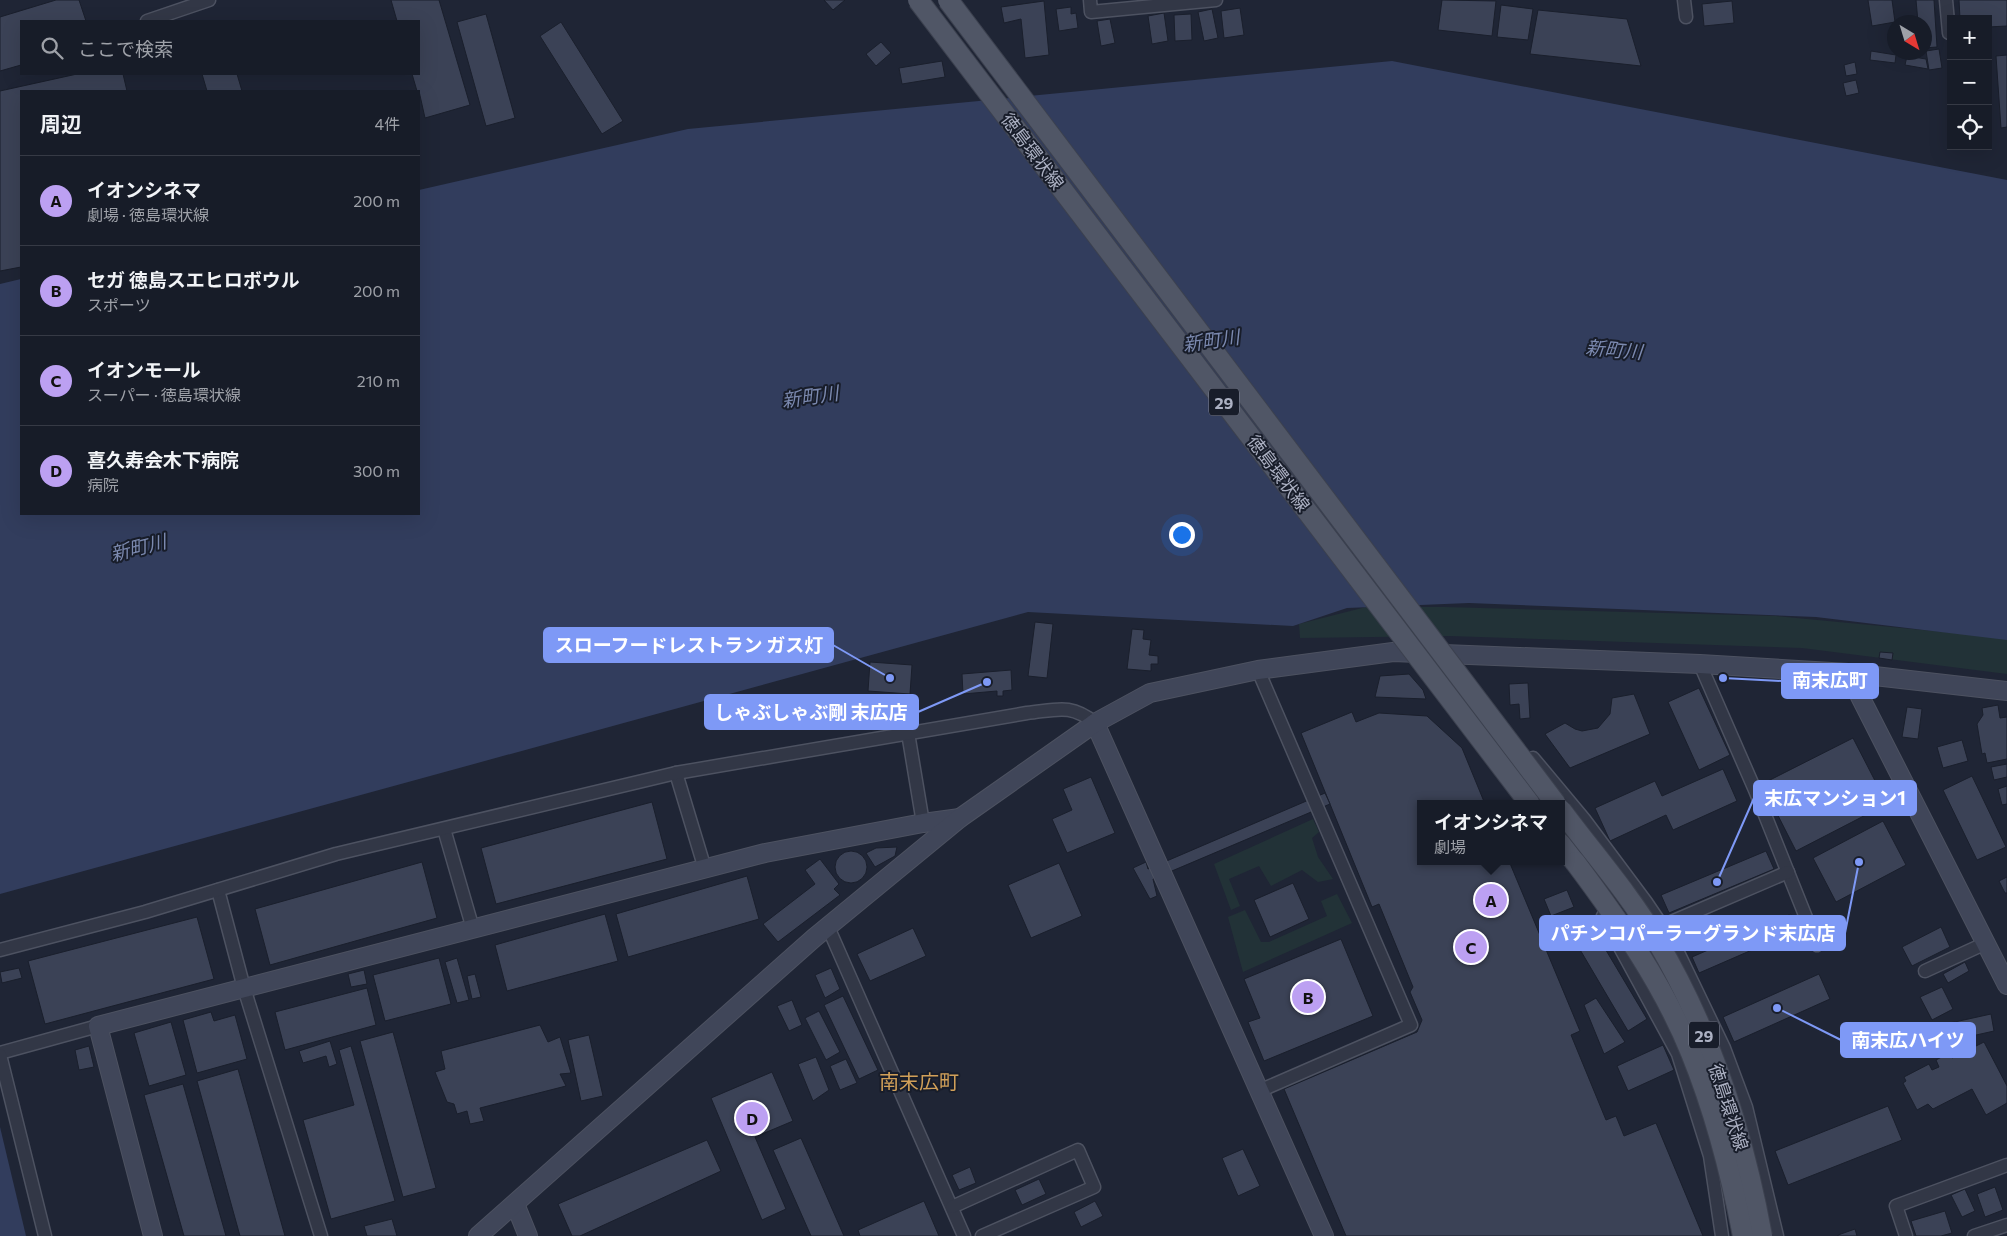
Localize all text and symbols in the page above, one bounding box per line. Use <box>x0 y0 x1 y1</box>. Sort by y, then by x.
north arrow <box>1887 15 1932 60</box>
map controls <box>1947 15 1992 150</box>
button: + <box>1947 15 1992 60</box>
search box <box>20 20 420 75</box>
icon: search <box>38 34 66 62</box>
text: ここで検索 <box>78 37 173 60</box>
button: − <box>1947 60 1992 105</box>
button: locate <box>1947 105 1992 150</box>
street label: 徳島環状線 <box>997 108 1069 194</box>
text: 周辺 <box>40 111 82 136</box>
text: 4件 <box>374 114 400 133</box>
text: イオンシネマ <box>87 178 201 201</box>
text: A <box>50 191 62 210</box>
text: 200 m <box>353 191 400 210</box>
text: 劇場 · 徳島環状線 <box>87 205 209 224</box>
text: セガ 徳島スエヒロボウル <box>87 268 300 291</box>
text: B <box>51 281 61 300</box>
text: 200 m <box>353 281 400 300</box>
text: スポーツ <box>87 295 151 314</box>
water label: 新町川 <box>1181 324 1243 355</box>
water label: 新町川 <box>1585 335 1645 363</box>
text: イオンモール <box>87 358 201 381</box>
text: C <box>51 371 61 390</box>
text: 210 m <box>357 371 400 390</box>
water label: 新町川 <box>780 380 842 411</box>
text: スーパー · 徳島環状線 <box>87 385 241 404</box>
road number: 29 <box>1209 388 1239 416</box>
street label: 徳島環状線 <box>1243 430 1315 516</box>
text: 喜久寿会木下病院 <box>87 448 239 471</box>
text: D <box>50 461 62 480</box>
text: 300 m <box>353 461 400 480</box>
text: 病院 <box>87 475 119 494</box>
your location <box>1169 522 1195 548</box>
water label: 新町川 <box>108 528 170 565</box>
callout: スローフードレストラン ガス灯 <box>544 628 833 662</box>
text: スローフードレストラン ガス灯 <box>555 633 823 656</box>
callout: 南末広町 <box>1782 664 1878 698</box>
text: 南末広町 <box>1792 668 1868 691</box>
callout: しゃぶしゃぶ剛 末広店 <box>705 695 918 729</box>
text: しゃぶしゃぶ剛 末広店 <box>714 700 908 723</box>
callout: 末広マンション1 <box>1754 781 1916 815</box>
text: 末広マンション1 <box>1764 786 1906 809</box>
popup <box>1417 800 1565 865</box>
text: イオンシネマ <box>1434 810 1548 833</box>
text: 劇場 <box>1434 837 1466 856</box>
pin: A <box>1475 881 1507 919</box>
callout: パチンコパーラーグランド末広店 <box>1540 916 1845 950</box>
text: パチンコパーラーグランド末広店 <box>1550 921 1836 944</box>
pin: C <box>1455 928 1487 966</box>
pin: B <box>1292 978 1324 1016</box>
road number: 29 <box>1689 1022 1719 1048</box>
callout: 南末広ハイツ <box>1841 1023 1975 1057</box>
text: 南末広ハイツ <box>1851 1028 1965 1051</box>
street label: 徳島環状線 <box>1705 1061 1753 1153</box>
district label: 南末広町 <box>879 1069 959 1093</box>
pin: D <box>736 1099 768 1137</box>

